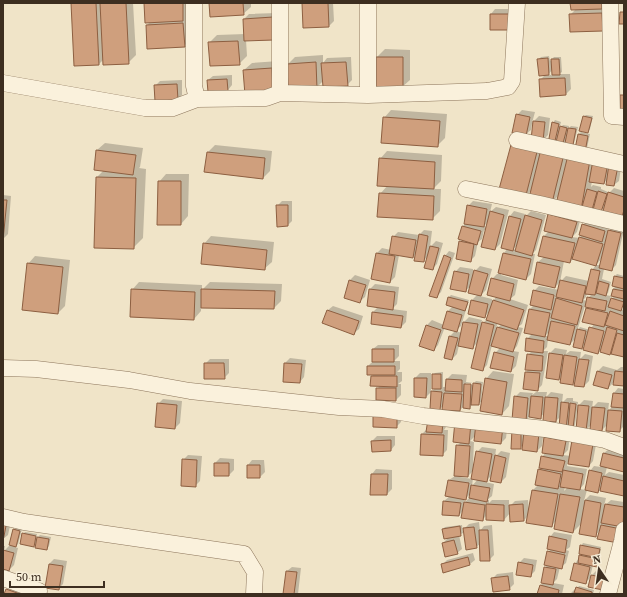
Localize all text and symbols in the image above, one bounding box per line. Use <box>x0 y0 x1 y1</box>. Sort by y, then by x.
north arrow <box>579 549 619 589</box>
text: N <box>591 552 602 568</box>
scale bar <box>10 563 104 589</box>
text: 50 m <box>16 569 42 585</box>

